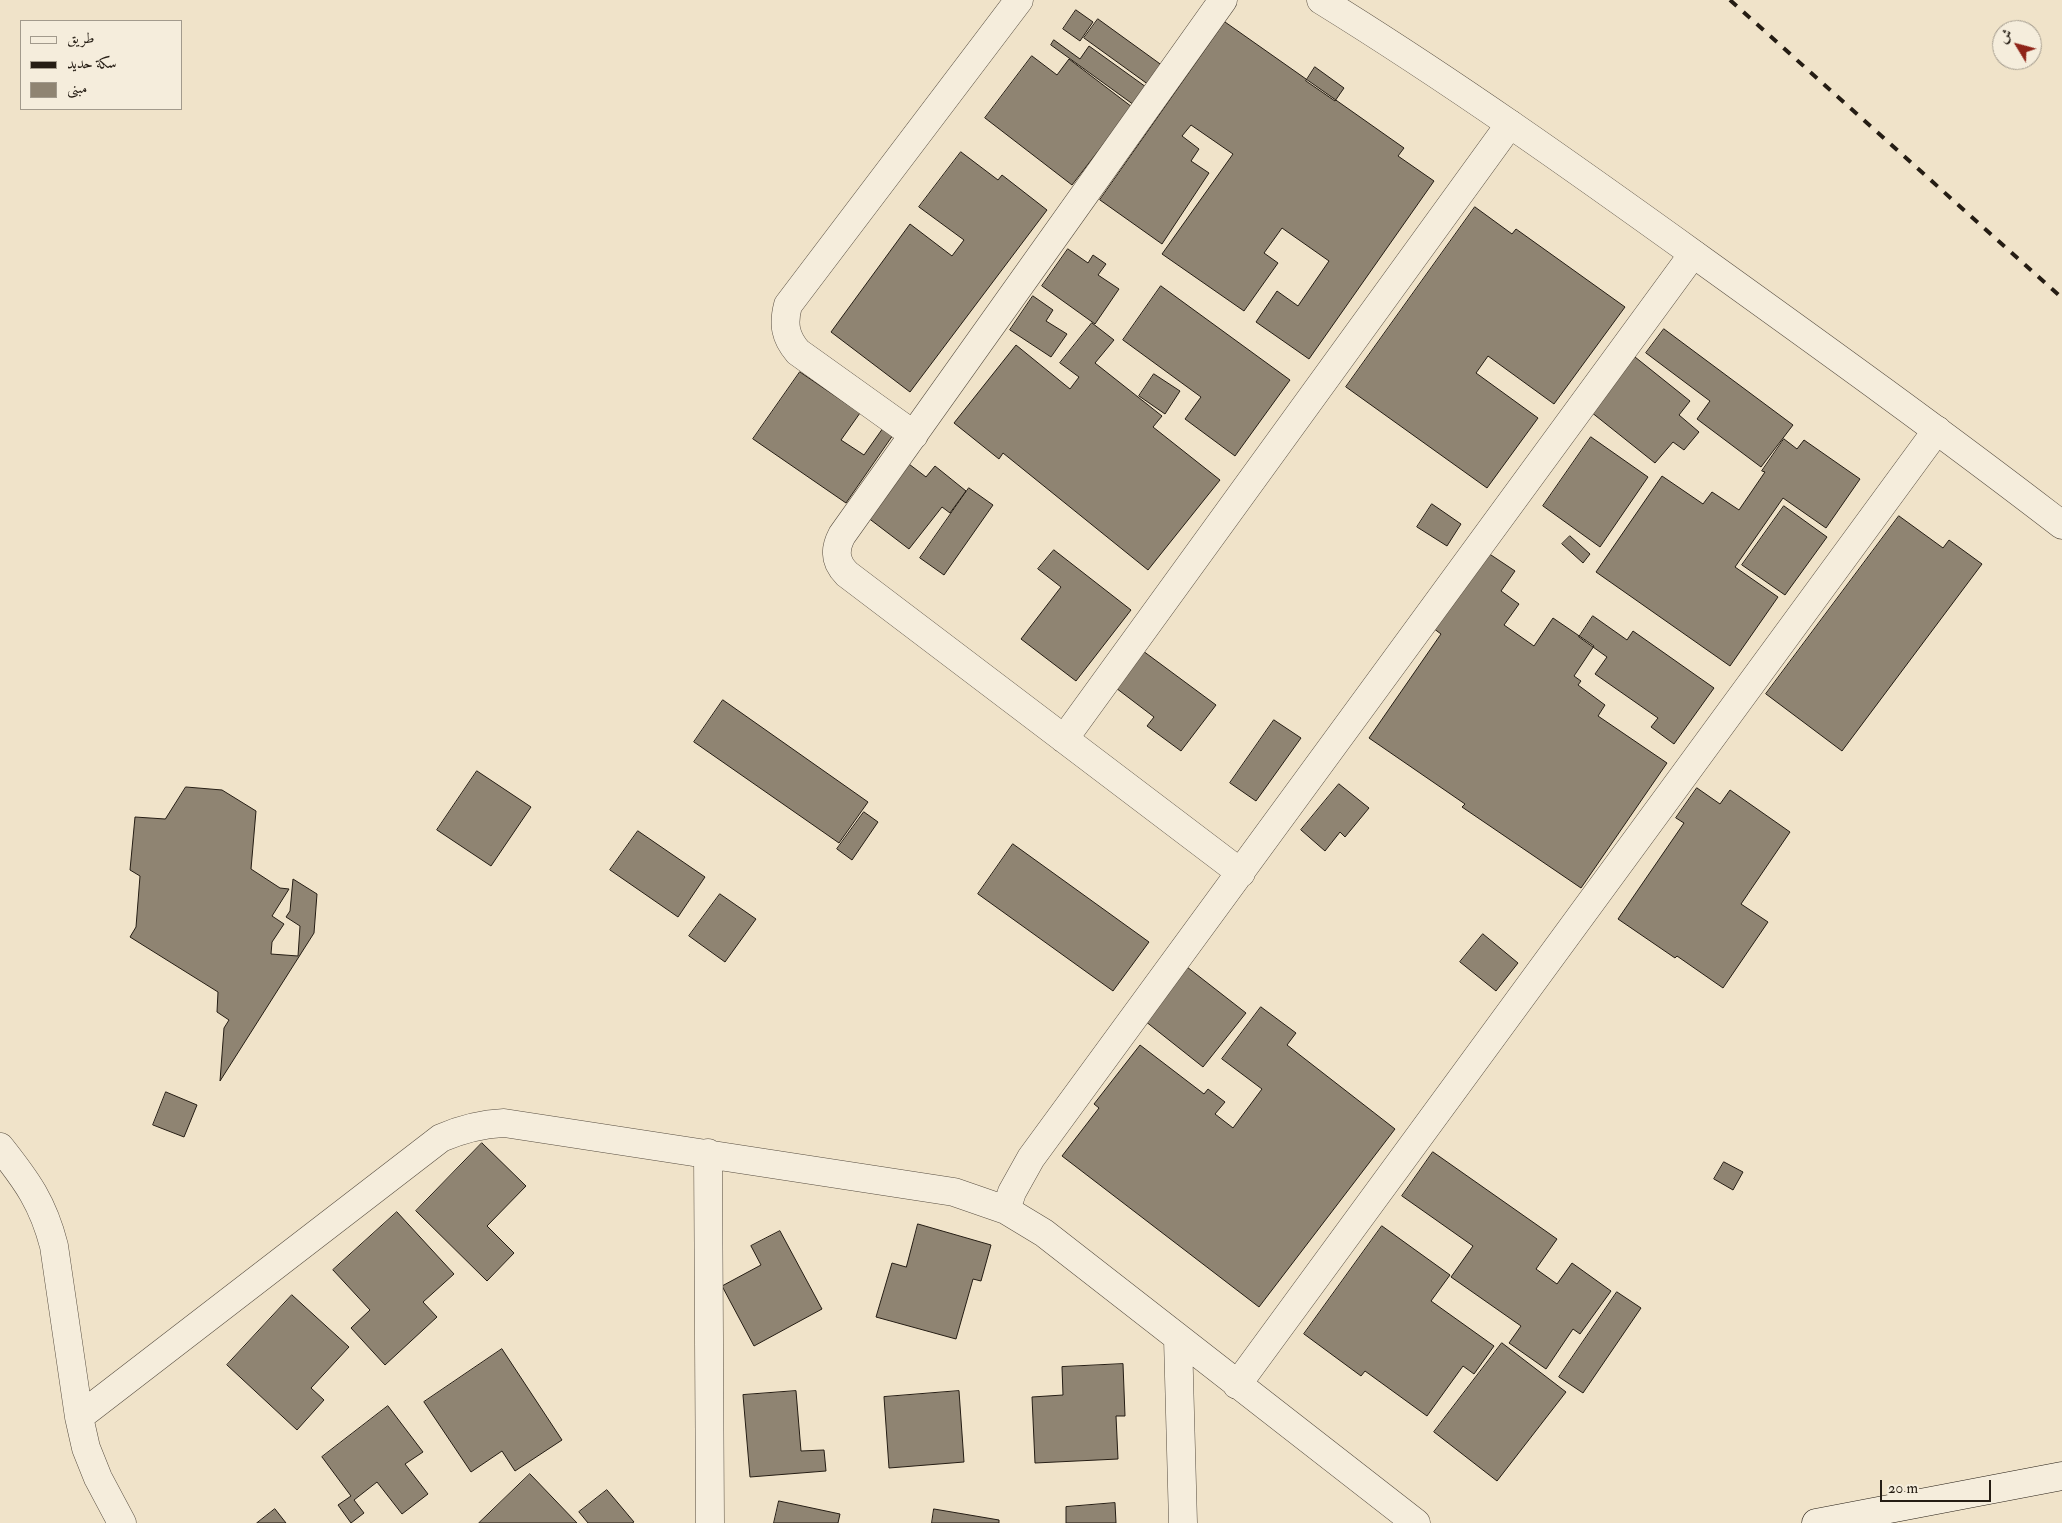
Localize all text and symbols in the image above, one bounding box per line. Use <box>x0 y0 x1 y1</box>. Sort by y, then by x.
legend <box>20 20 182 110</box>
north arrow <box>1992 20 2042 70</box>
text: ش <box>1994 26 2016 47</box>
text: طريق <box>67 29 94 48</box>
text: سكة حديد <box>67 54 117 73</box>
text: مبنى <box>67 79 87 98</box>
scale bar <box>1882 1470 1993 1502</box>
text: 20 m <box>1888 1479 1918 1498</box>

